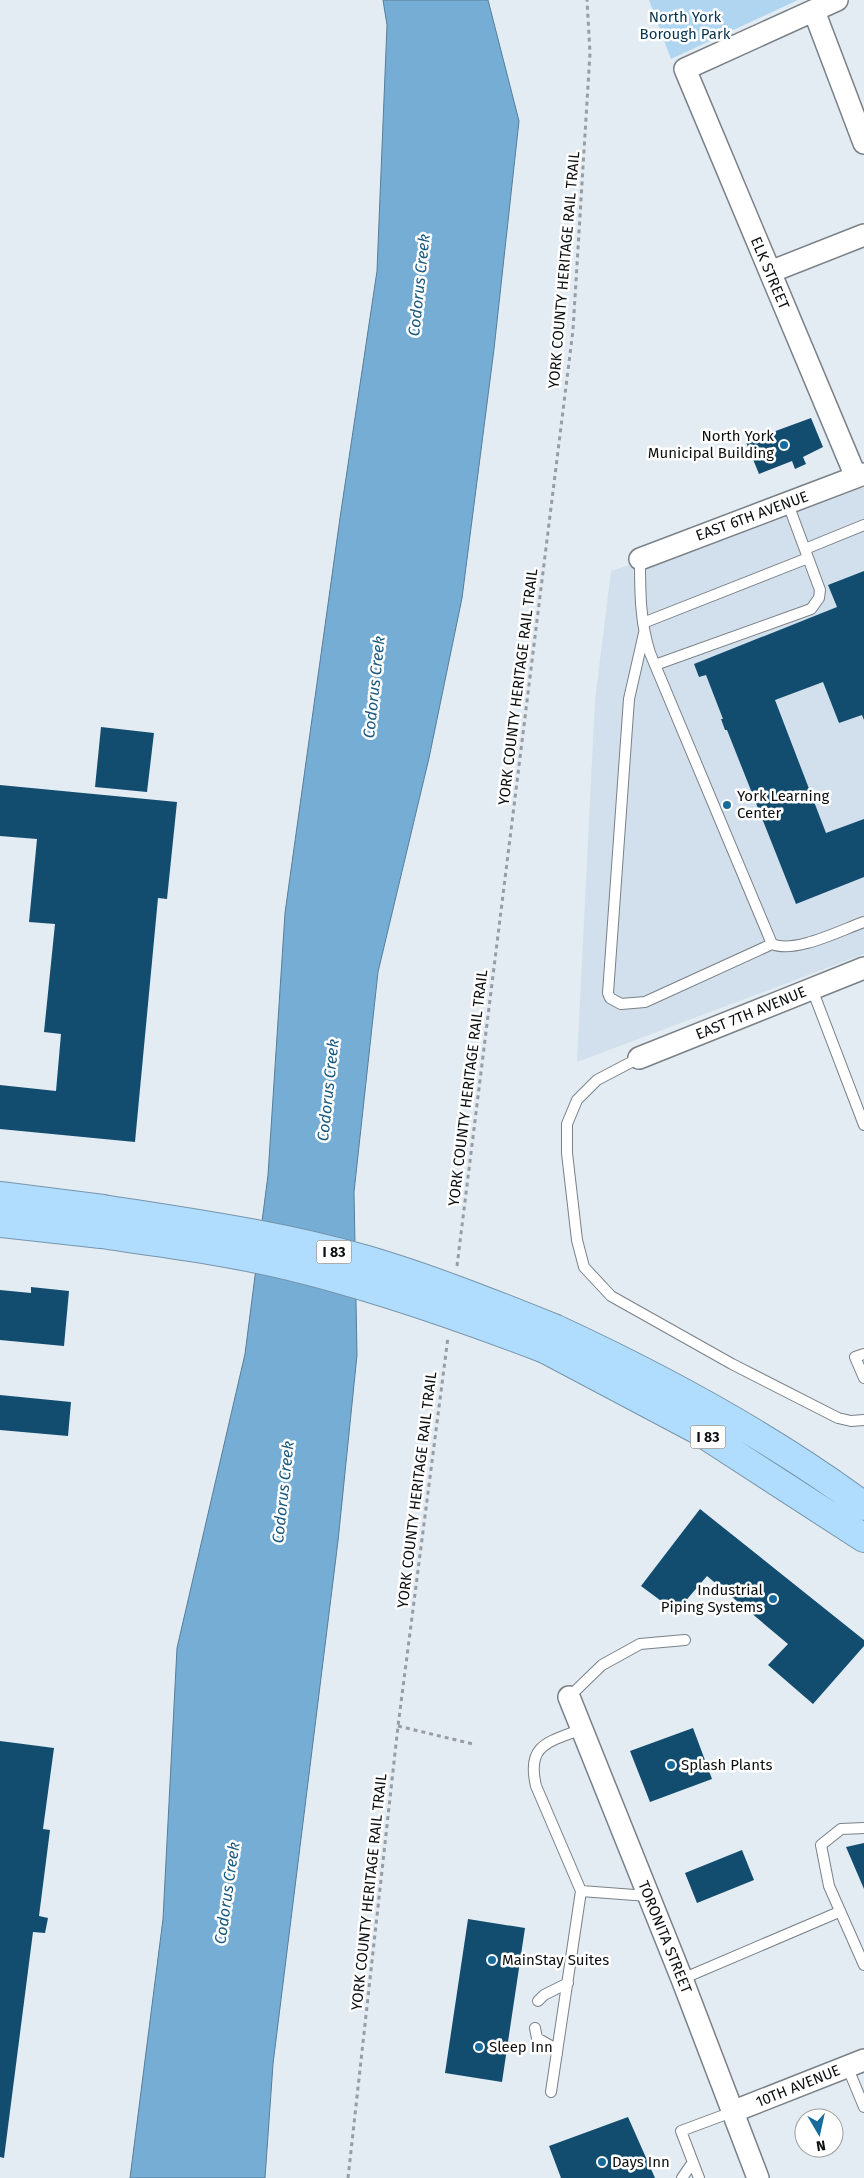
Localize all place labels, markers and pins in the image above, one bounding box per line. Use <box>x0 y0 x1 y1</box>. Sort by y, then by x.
place label: North York Municipal Building <box>648 427 774 462</box>
marker: North York Municipal Building <box>778 439 790 451</box>
place label: York Learning Center <box>737 787 829 822</box>
marker: York Learning Center <box>721 799 733 811</box>
place label: Industrial Piping Systems <box>661 1581 764 1616</box>
marker: Industrial Piping Systems <box>767 1593 779 1605</box>
place label: Splash Plants <box>681 1756 772 1774</box>
marker: Splash Plants <box>665 1759 677 1771</box>
place label: MainStay Suites <box>502 1951 609 1969</box>
marker: MainStay Suites <box>486 1954 498 1966</box>
place label: Sleep Inn <box>489 2038 553 2056</box>
marker: Sleep Inn <box>473 2041 485 2053</box>
place label: Days Inn <box>612 2153 670 2171</box>
marker: Days Inn <box>596 2156 608 2168</box>

